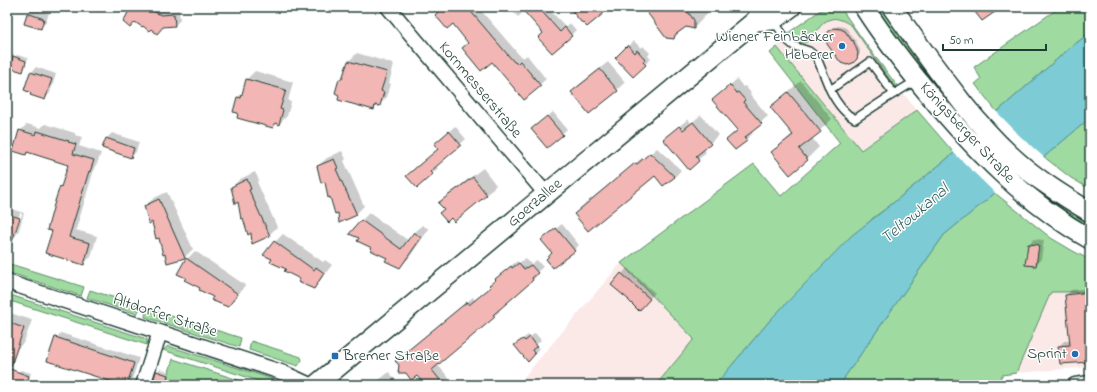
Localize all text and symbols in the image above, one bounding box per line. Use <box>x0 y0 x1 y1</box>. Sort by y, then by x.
place label: Wiener Feinbäcker Heberer <box>716 25 834 67</box>
scale bar <box>943 26 1046 52</box>
text: 50 m <box>949 32 973 50</box>
street label: Kornmesserstraße <box>432 36 528 144</box>
marker: Wiener Feinbäcker Heberer <box>837 41 847 51</box>
street label: Königsberger Straße <box>914 77 1021 190</box>
street label: Goerzallee <box>502 172 568 233</box>
water label: Teltowkanal <box>875 176 956 250</box>
street label: Altdorfer Straße <box>110 288 221 344</box>
place label: Sprint <box>1027 342 1068 366</box>
place label: Bremer Straße <box>342 344 440 368</box>
marker: Sprint <box>1070 349 1080 359</box>
marker: Bremer Straße <box>330 351 340 361</box>

